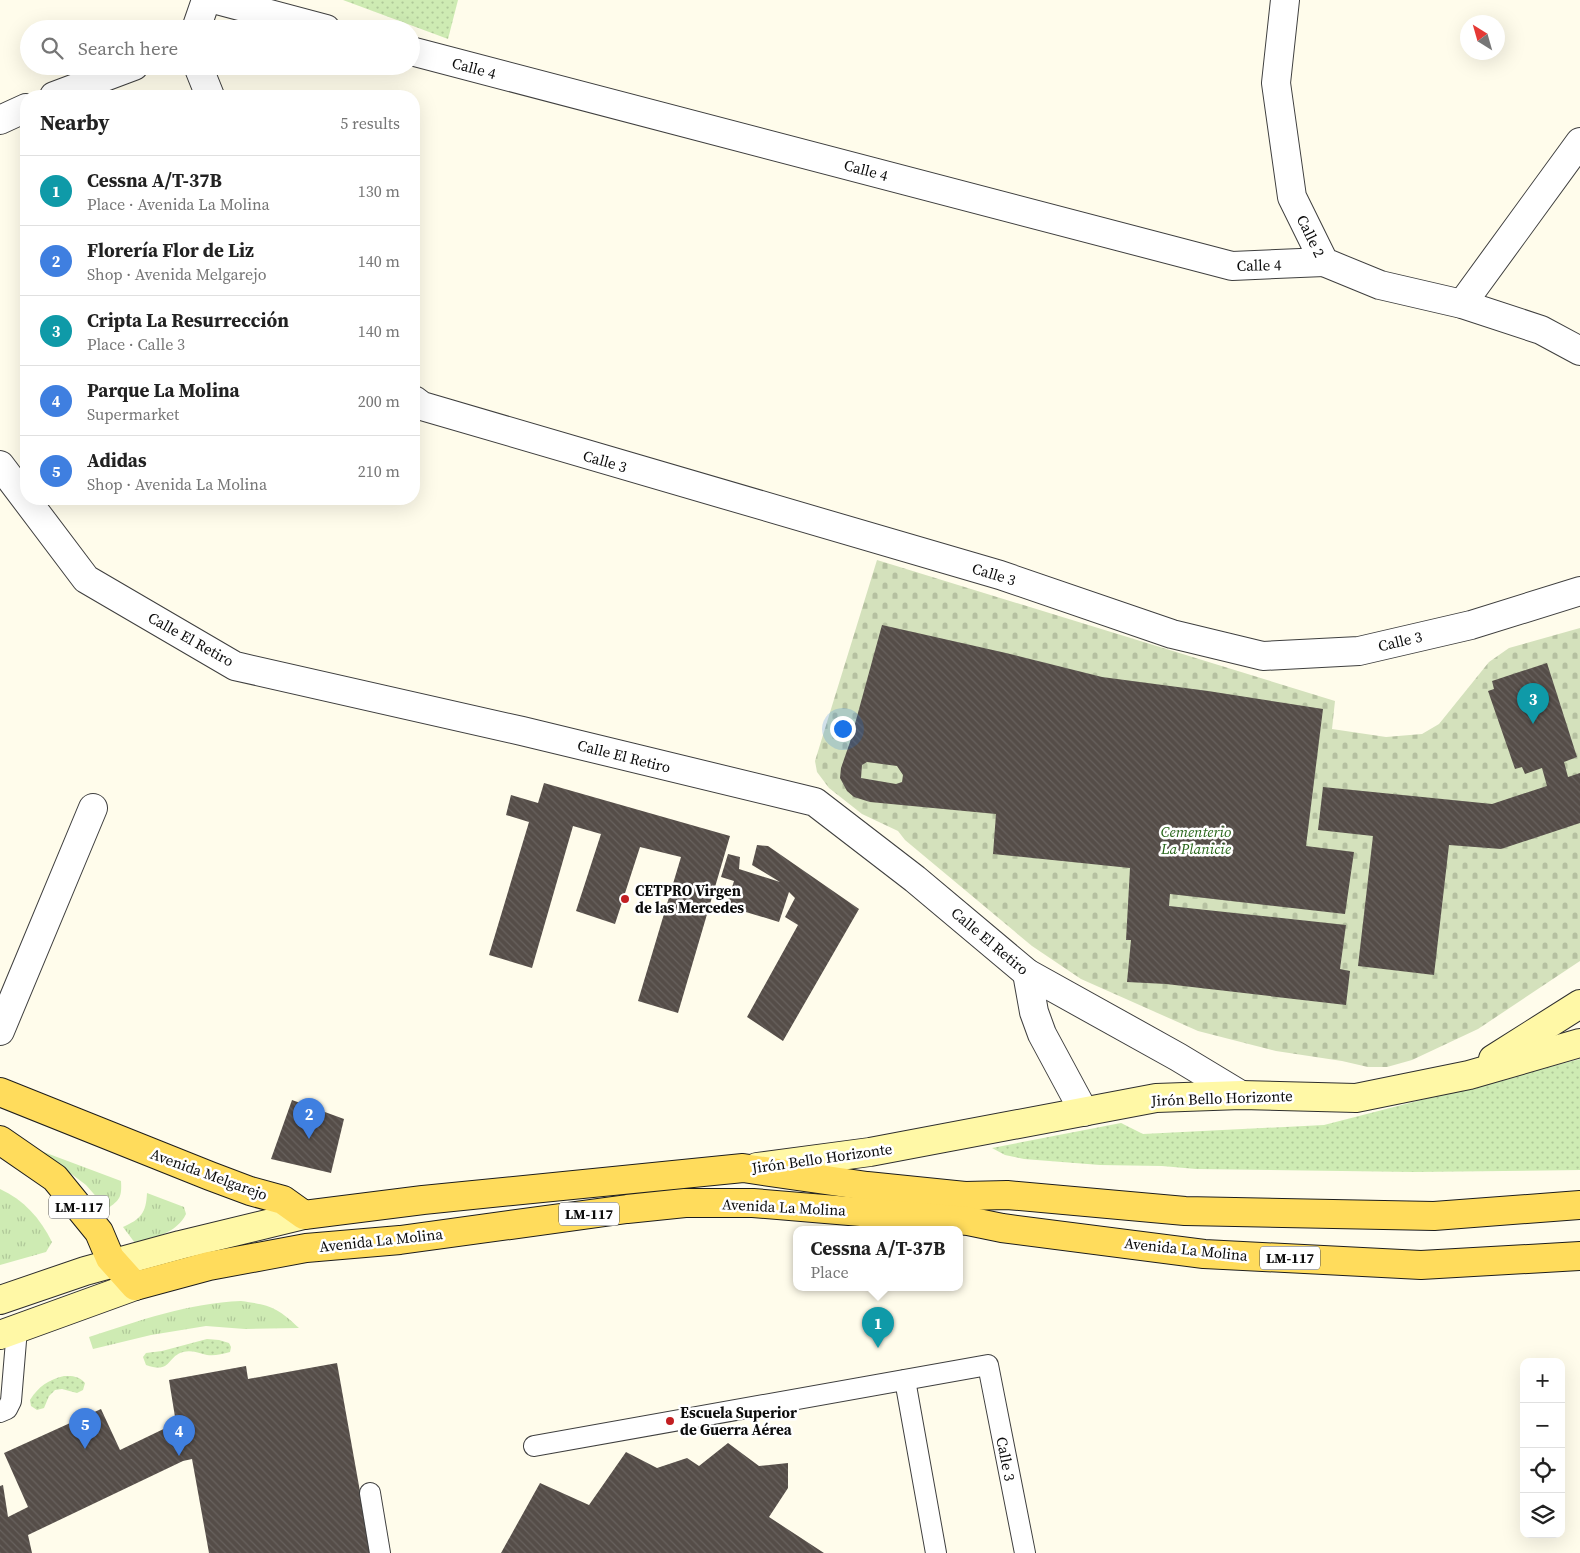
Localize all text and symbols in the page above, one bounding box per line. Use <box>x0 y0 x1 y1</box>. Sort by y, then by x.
north arrow <box>1460 15 1505 60</box>
search box <box>20 20 420 75</box>
icon: search <box>38 34 66 62</box>
text: Search here <box>78 35 178 61</box>
street label: Calle 4 <box>450 52 499 84</box>
text: Nearby <box>40 108 110 137</box>
text: 5 results <box>340 112 400 134</box>
street label: Calle 4 <box>842 154 891 186</box>
text: Cessna A/T-37B <box>87 167 222 193</box>
text: 1 <box>52 180 60 202</box>
text: 130 m <box>358 180 400 202</box>
text: Place · Avenida La Molina <box>87 193 270 215</box>
street label: Calle 2 <box>1292 211 1330 261</box>
text: Florería Flor de Liz <box>87 237 254 263</box>
text: 2 <box>52 250 60 272</box>
text: 140 m <box>358 250 400 272</box>
street label: Calle 4 <box>1236 254 1282 276</box>
text: Shop · Avenida Melgarejo <box>87 263 266 285</box>
text: Cripta La Resurrección <box>87 307 289 333</box>
text: 3 <box>52 320 60 342</box>
text: 140 m <box>358 320 400 342</box>
text: Place · Calle 3 <box>87 333 185 355</box>
text: Parque La Molina <box>87 377 240 403</box>
text: 4 <box>52 390 60 412</box>
text: 200 m <box>358 390 400 412</box>
text: Supermarket <box>87 403 179 425</box>
street label: Calle 3 <box>581 445 629 477</box>
text: Adidas <box>87 447 147 473</box>
text: 5 <box>52 460 60 482</box>
text: 210 m <box>358 460 400 482</box>
text: Shop · Avenida La Molina <box>87 473 267 495</box>
street label: Calle 3 <box>970 557 1018 591</box>
street label: Calle El Retiro <box>144 607 238 671</box>
street label: Calle 3 <box>1376 626 1424 656</box>
pin: 3 <box>1517 683 1549 724</box>
your location <box>830 716 856 742</box>
street label: Calle El Retiro <box>575 734 673 778</box>
park label: Cementerio La Planicie <box>1160 821 1231 859</box>
place label: CETPRO Virgen de las Mercedes <box>635 880 744 918</box>
marker: CETPRO Virgen de las Mercedes <box>619 893 631 905</box>
street label: Calle El Retiro <box>947 902 1033 980</box>
street label: Jirón Bello Horizonte <box>1150 1085 1294 1111</box>
pin: 2 <box>293 1098 325 1139</box>
street label: Jirón Bello Horizonte <box>749 1138 894 1178</box>
street label: Avenida Melgarejo <box>147 1143 271 1205</box>
street label: Avenida La Molina <box>721 1193 847 1221</box>
road number: LM-117 <box>49 1196 109 1218</box>
road number: LM-117 <box>559 1202 619 1226</box>
street label: Avenida La Molina <box>318 1223 444 1257</box>
popup <box>793 1226 963 1291</box>
street label: Avenida La Molina <box>1123 1232 1249 1266</box>
text: Cessna A/T-37B <box>811 1235 945 1261</box>
road number: LM-117 <box>1260 1246 1320 1270</box>
text: Place <box>811 1261 849 1283</box>
pin: 1 <box>862 1307 894 1348</box>
map controls <box>1520 1358 1565 1538</box>
button: + <box>1520 1358 1565 1403</box>
place label: Escuela Superior de Guerra Aérea <box>680 1402 797 1440</box>
button: − <box>1520 1403 1565 1448</box>
pin: 5 <box>69 1408 101 1449</box>
pin: 4 <box>163 1415 195 1456</box>
marker: Escuela Superior de Guerra Aérea <box>664 1415 676 1427</box>
street label: Calle 3 <box>991 1435 1021 1483</box>
button: locate <box>1520 1448 1565 1493</box>
button: layers <box>1520 1493 1565 1538</box>

